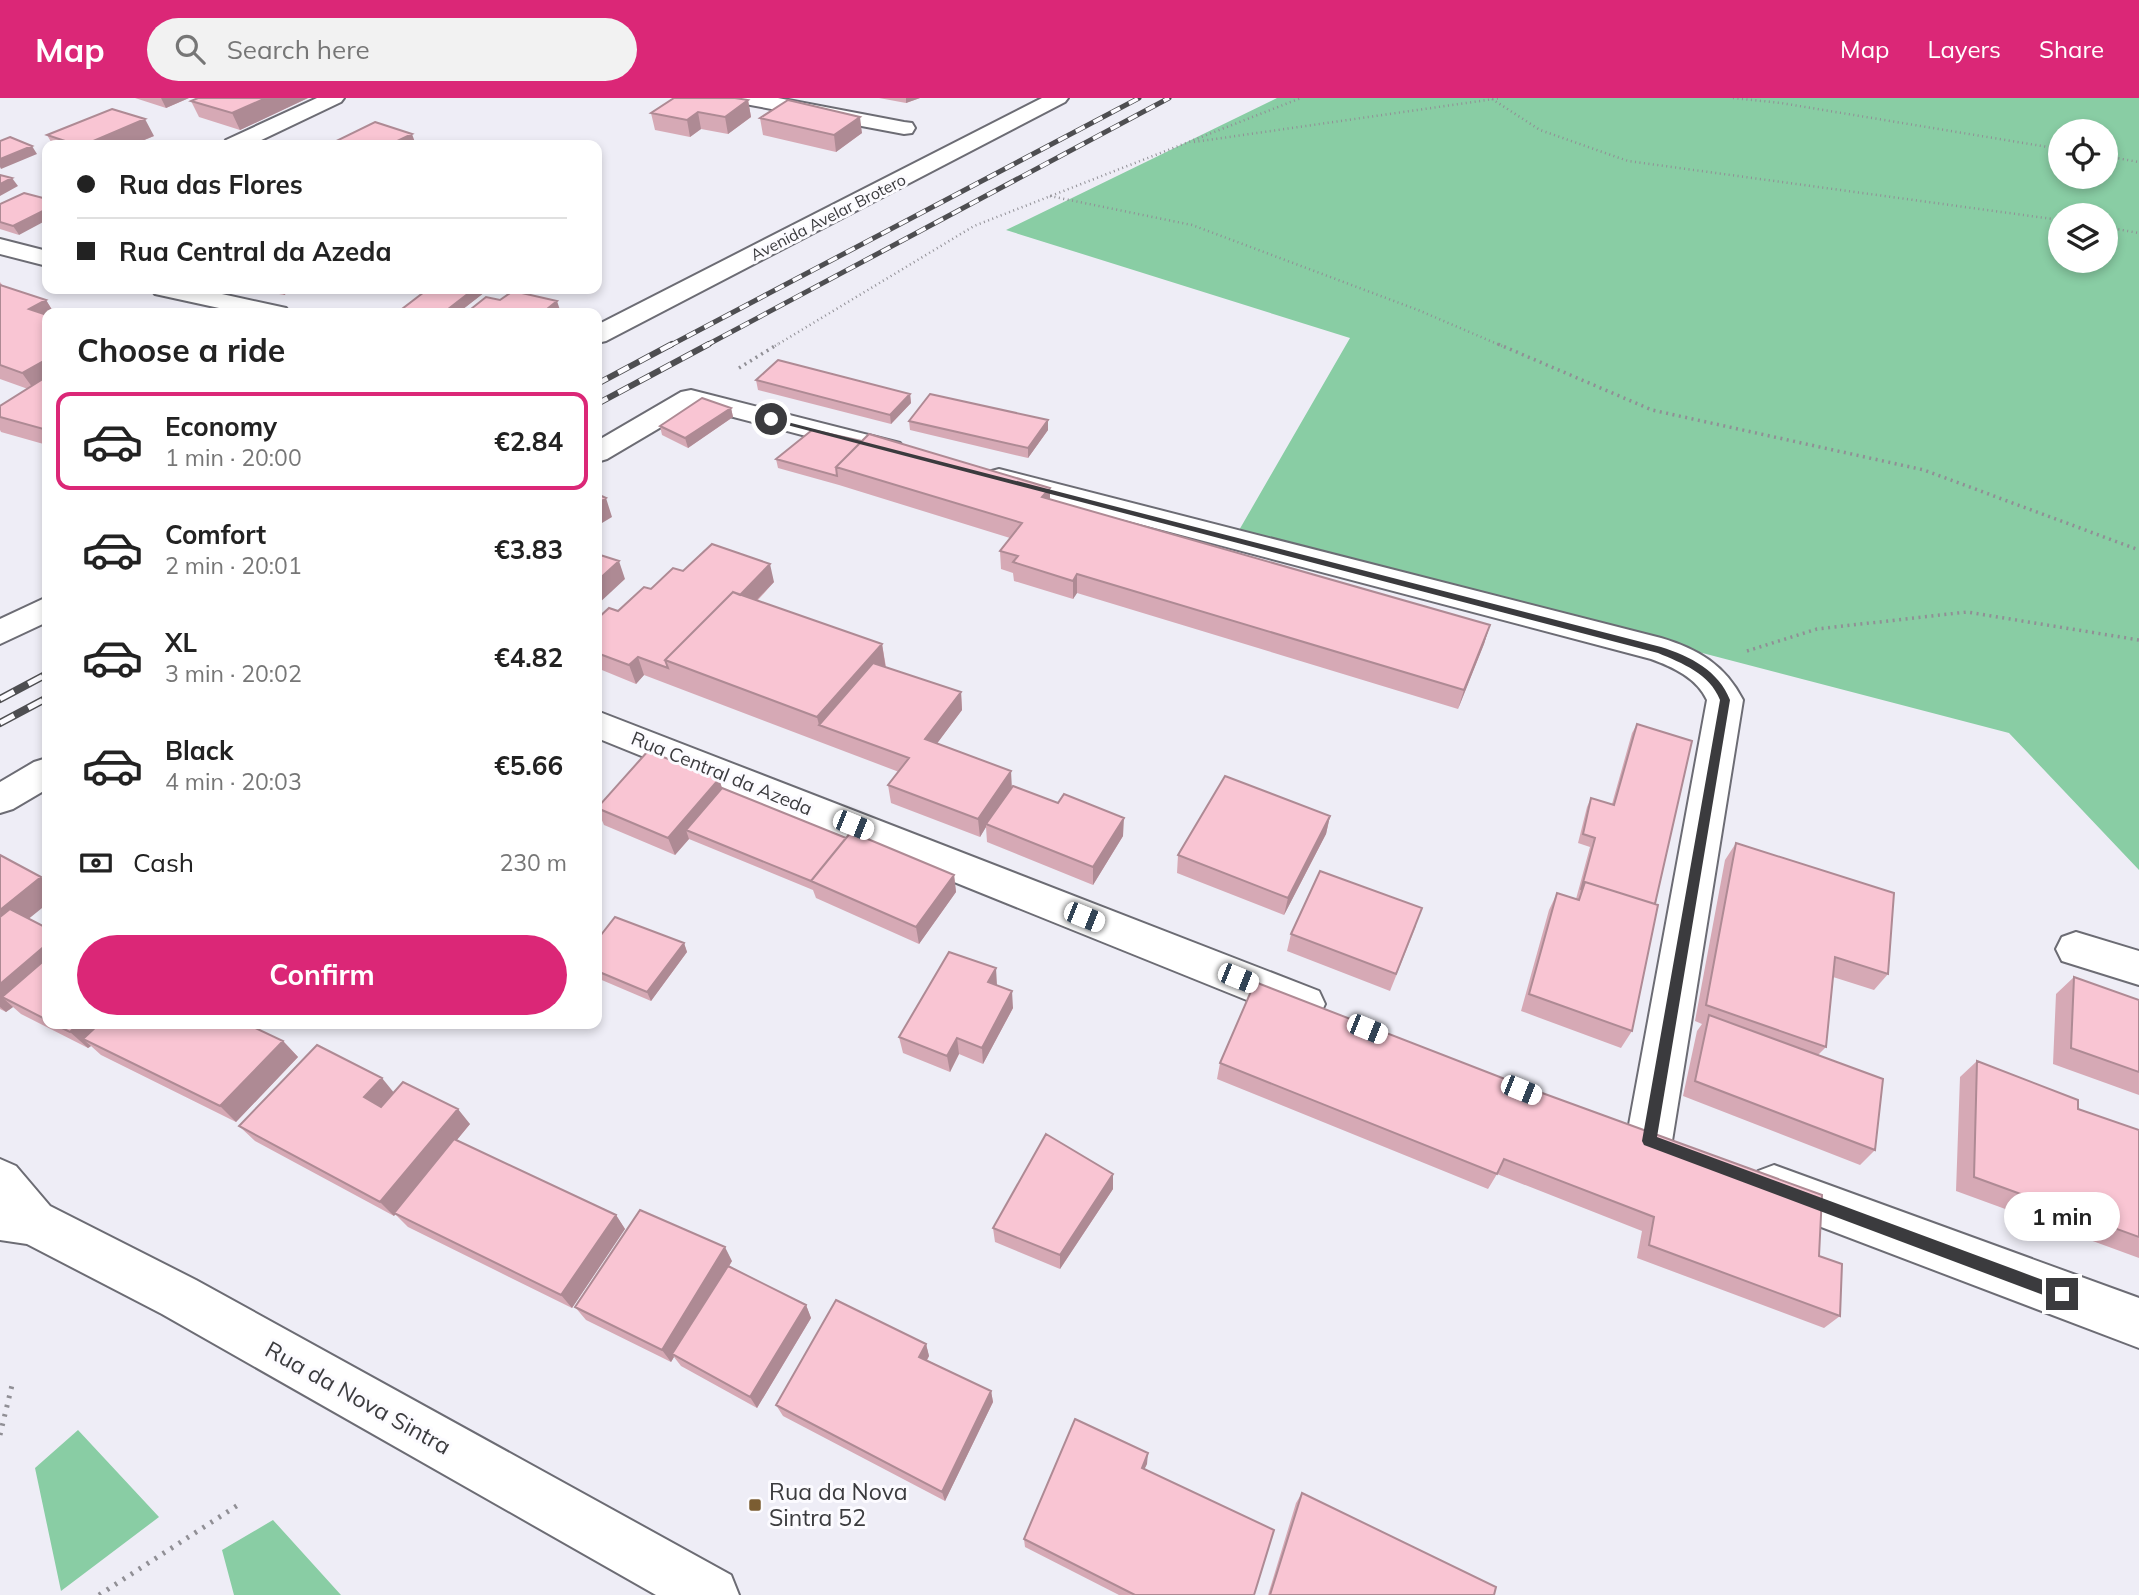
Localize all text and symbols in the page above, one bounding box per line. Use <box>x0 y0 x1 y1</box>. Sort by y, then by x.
search box <box>147 18 637 81</box>
text: Map <box>35 29 105 70</box>
icon: search <box>171 30 209 68</box>
text: Search here <box>227 33 370 66</box>
text: Map <box>1840 34 1889 64</box>
text: Layers <box>1927 34 2001 64</box>
text: Share <box>2039 34 2104 64</box>
map controls <box>2048 119 2118 273</box>
button: locate <box>2048 119 2118 189</box>
text: Rua das Flores <box>119 168 303 201</box>
street label: Avenida Avelar Brotero <box>747 169 909 265</box>
button: layers <box>2048 203 2118 273</box>
text: Rua Central da Azeda <box>119 235 392 268</box>
text: Choose a ride <box>77 330 285 370</box>
route start <box>755 403 787 435</box>
icon: car <box>81 410 144 473</box>
text: Economy <box>165 410 277 443</box>
text: €2.84 <box>494 425 563 458</box>
text: 1 min · 20:00 <box>165 443 302 472</box>
icon: car <box>81 518 144 581</box>
text: Comfort <box>165 518 266 551</box>
text: €3.83 <box>494 533 563 566</box>
text: 2 min · 20:01 <box>165 551 302 580</box>
icon: car <box>81 626 144 689</box>
text: XL <box>165 626 197 659</box>
text: €4.82 <box>494 641 563 674</box>
text: 3 min · 20:02 <box>165 659 302 688</box>
street label: Rua Central da Azeda <box>628 726 816 820</box>
icon: car <box>81 734 144 797</box>
text: Black <box>165 734 233 767</box>
text: €5.66 <box>494 749 563 782</box>
text: 4 min · 20:03 <box>165 767 302 796</box>
car <box>830 807 877 843</box>
icon: cash <box>77 844 115 882</box>
text: Cash <box>133 846 194 879</box>
text: 230 m <box>499 848 567 877</box>
car <box>1061 899 1108 935</box>
button: Confirm <box>77 935 567 1015</box>
car <box>1215 960 1262 996</box>
car <box>1344 1011 1391 1047</box>
car <box>1498 1072 1545 1108</box>
callout: 1 min <box>2004 1192 2120 1242</box>
text: 1 min <box>2032 1202 2092 1231</box>
route end <box>2046 1278 2078 1310</box>
street label: Rua da Nova Sintra <box>260 1334 456 1461</box>
place label: Rua da Nova Sintra 52 <box>769 1477 908 1532</box>
marker: Rua da Nova Sintra 52 <box>747 1497 763 1513</box>

